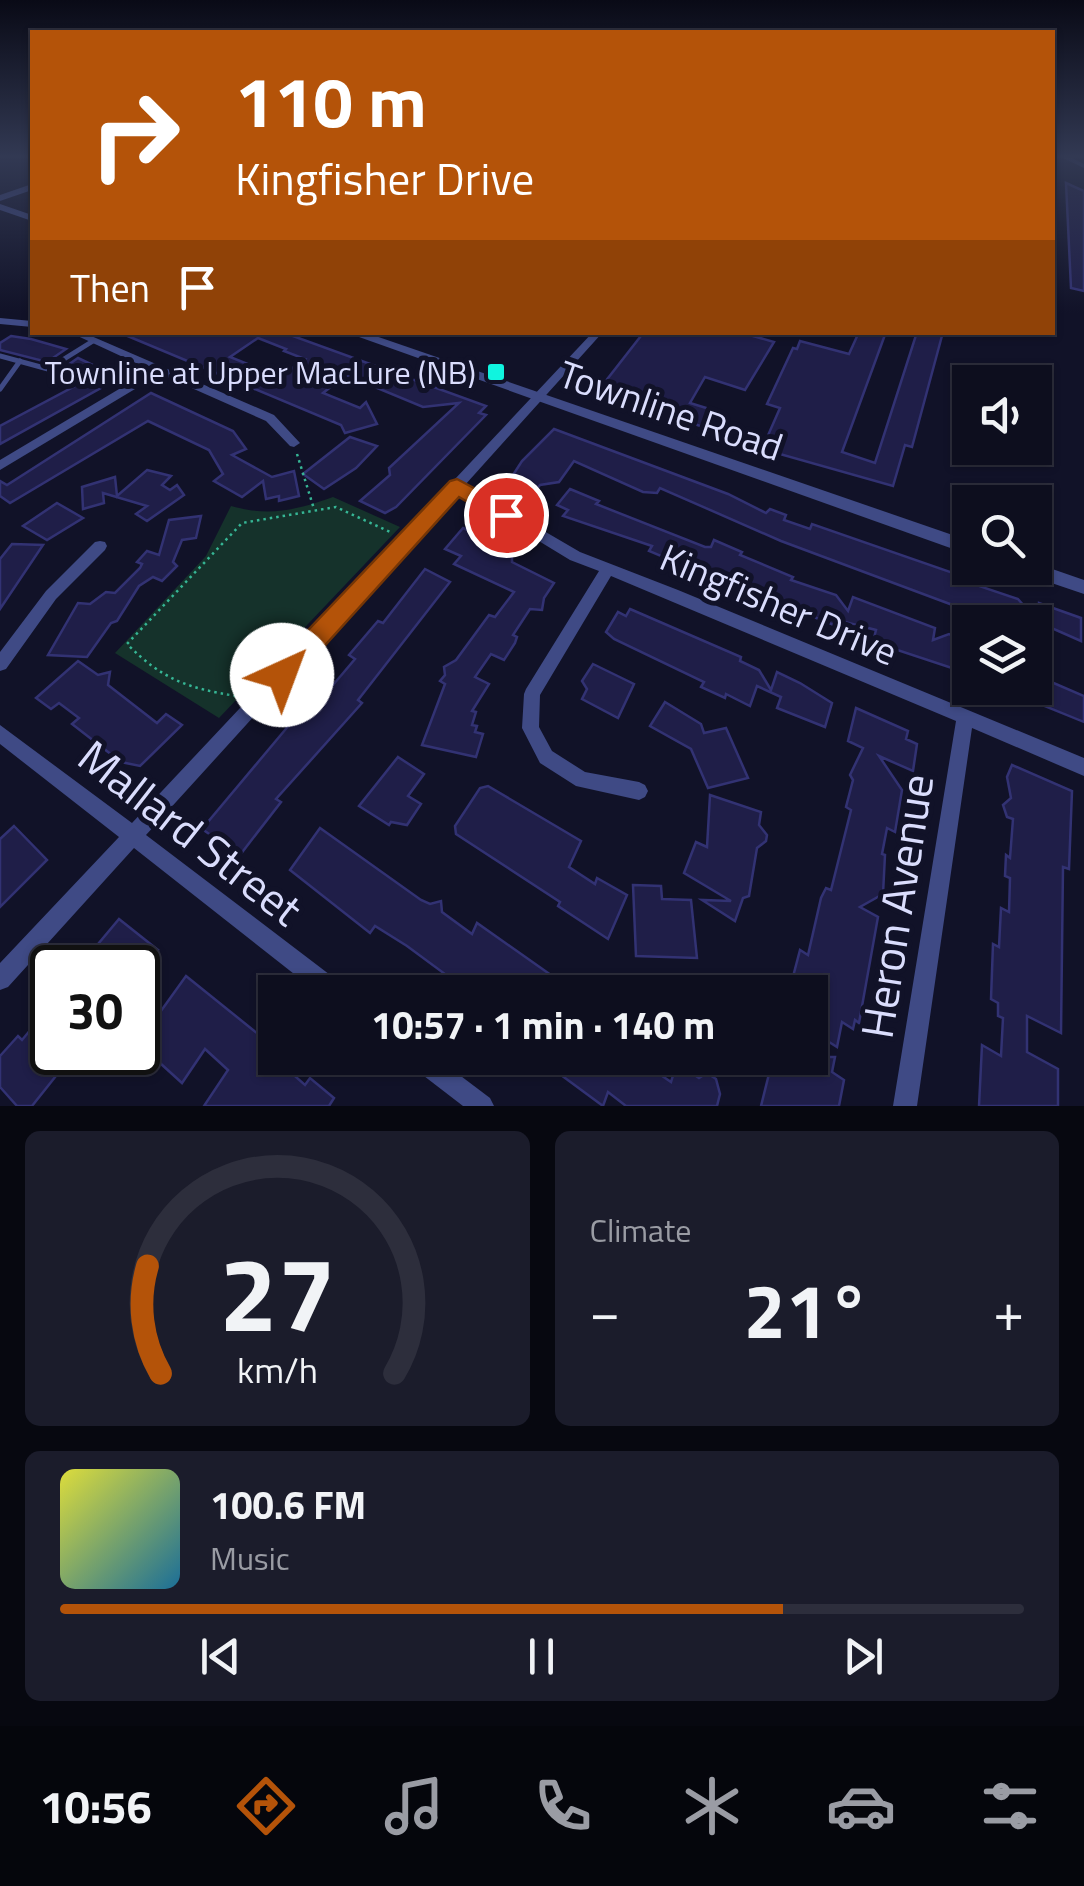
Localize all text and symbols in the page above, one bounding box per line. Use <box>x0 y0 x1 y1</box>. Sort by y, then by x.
text: 110 m <box>235 48 427 154</box>
icon: right <box>70 70 200 200</box>
text: Kingfisher Drive <box>235 144 534 212</box>
text: Then <box>70 259 150 317</box>
icon: arrive <box>170 260 225 315</box>
street label: Townline Road <box>551 345 791 475</box>
place label: Townline at Upper MacLure (NB) <box>45 348 476 396</box>
marker: Townline at Upper MacLure (NB) <box>485 361 507 383</box>
map controls <box>952 365 1052 705</box>
button: sound <box>952 365 1052 465</box>
pin <box>464 473 549 558</box>
button: search <box>952 485 1052 585</box>
icon: arrive <box>479 488 534 543</box>
street label: Kingfisher Drive <box>651 528 907 680</box>
button: layers <box>952 605 1052 705</box>
position arrow <box>230 623 334 727</box>
street label: Mallard Street <box>64 723 318 942</box>
street label: Heron Avenue <box>842 769 950 1043</box>
speed limit sign: 30 <box>30 945 160 1075</box>
text: 10:57 · 1 min · 140 m <box>371 996 715 1054</box>
text: Climate <box>590 1206 691 1254</box>
text: 27 <box>219 1213 335 1371</box>
text: 21° <box>744 1253 870 1367</box>
text: − <box>590 1269 620 1352</box>
text: + <box>993 1269 1024 1352</box>
text: km/h <box>237 1342 318 1397</box>
text: 100.6 FM <box>210 1476 366 1534</box>
text: Music <box>210 1534 290 1582</box>
icon: previous <box>193 1629 248 1684</box>
icon: pause <box>514 1629 569 1684</box>
icon: next <box>836 1629 891 1684</box>
icon: directions <box>231 1771 301 1841</box>
icon: music <box>379 1771 449 1841</box>
icon: phone <box>528 1771 598 1841</box>
icon: climate <box>677 1771 747 1841</box>
icon: car <box>826 1771 896 1841</box>
icon: filters <box>975 1771 1045 1841</box>
text: 10:56 <box>39 1772 152 1840</box>

